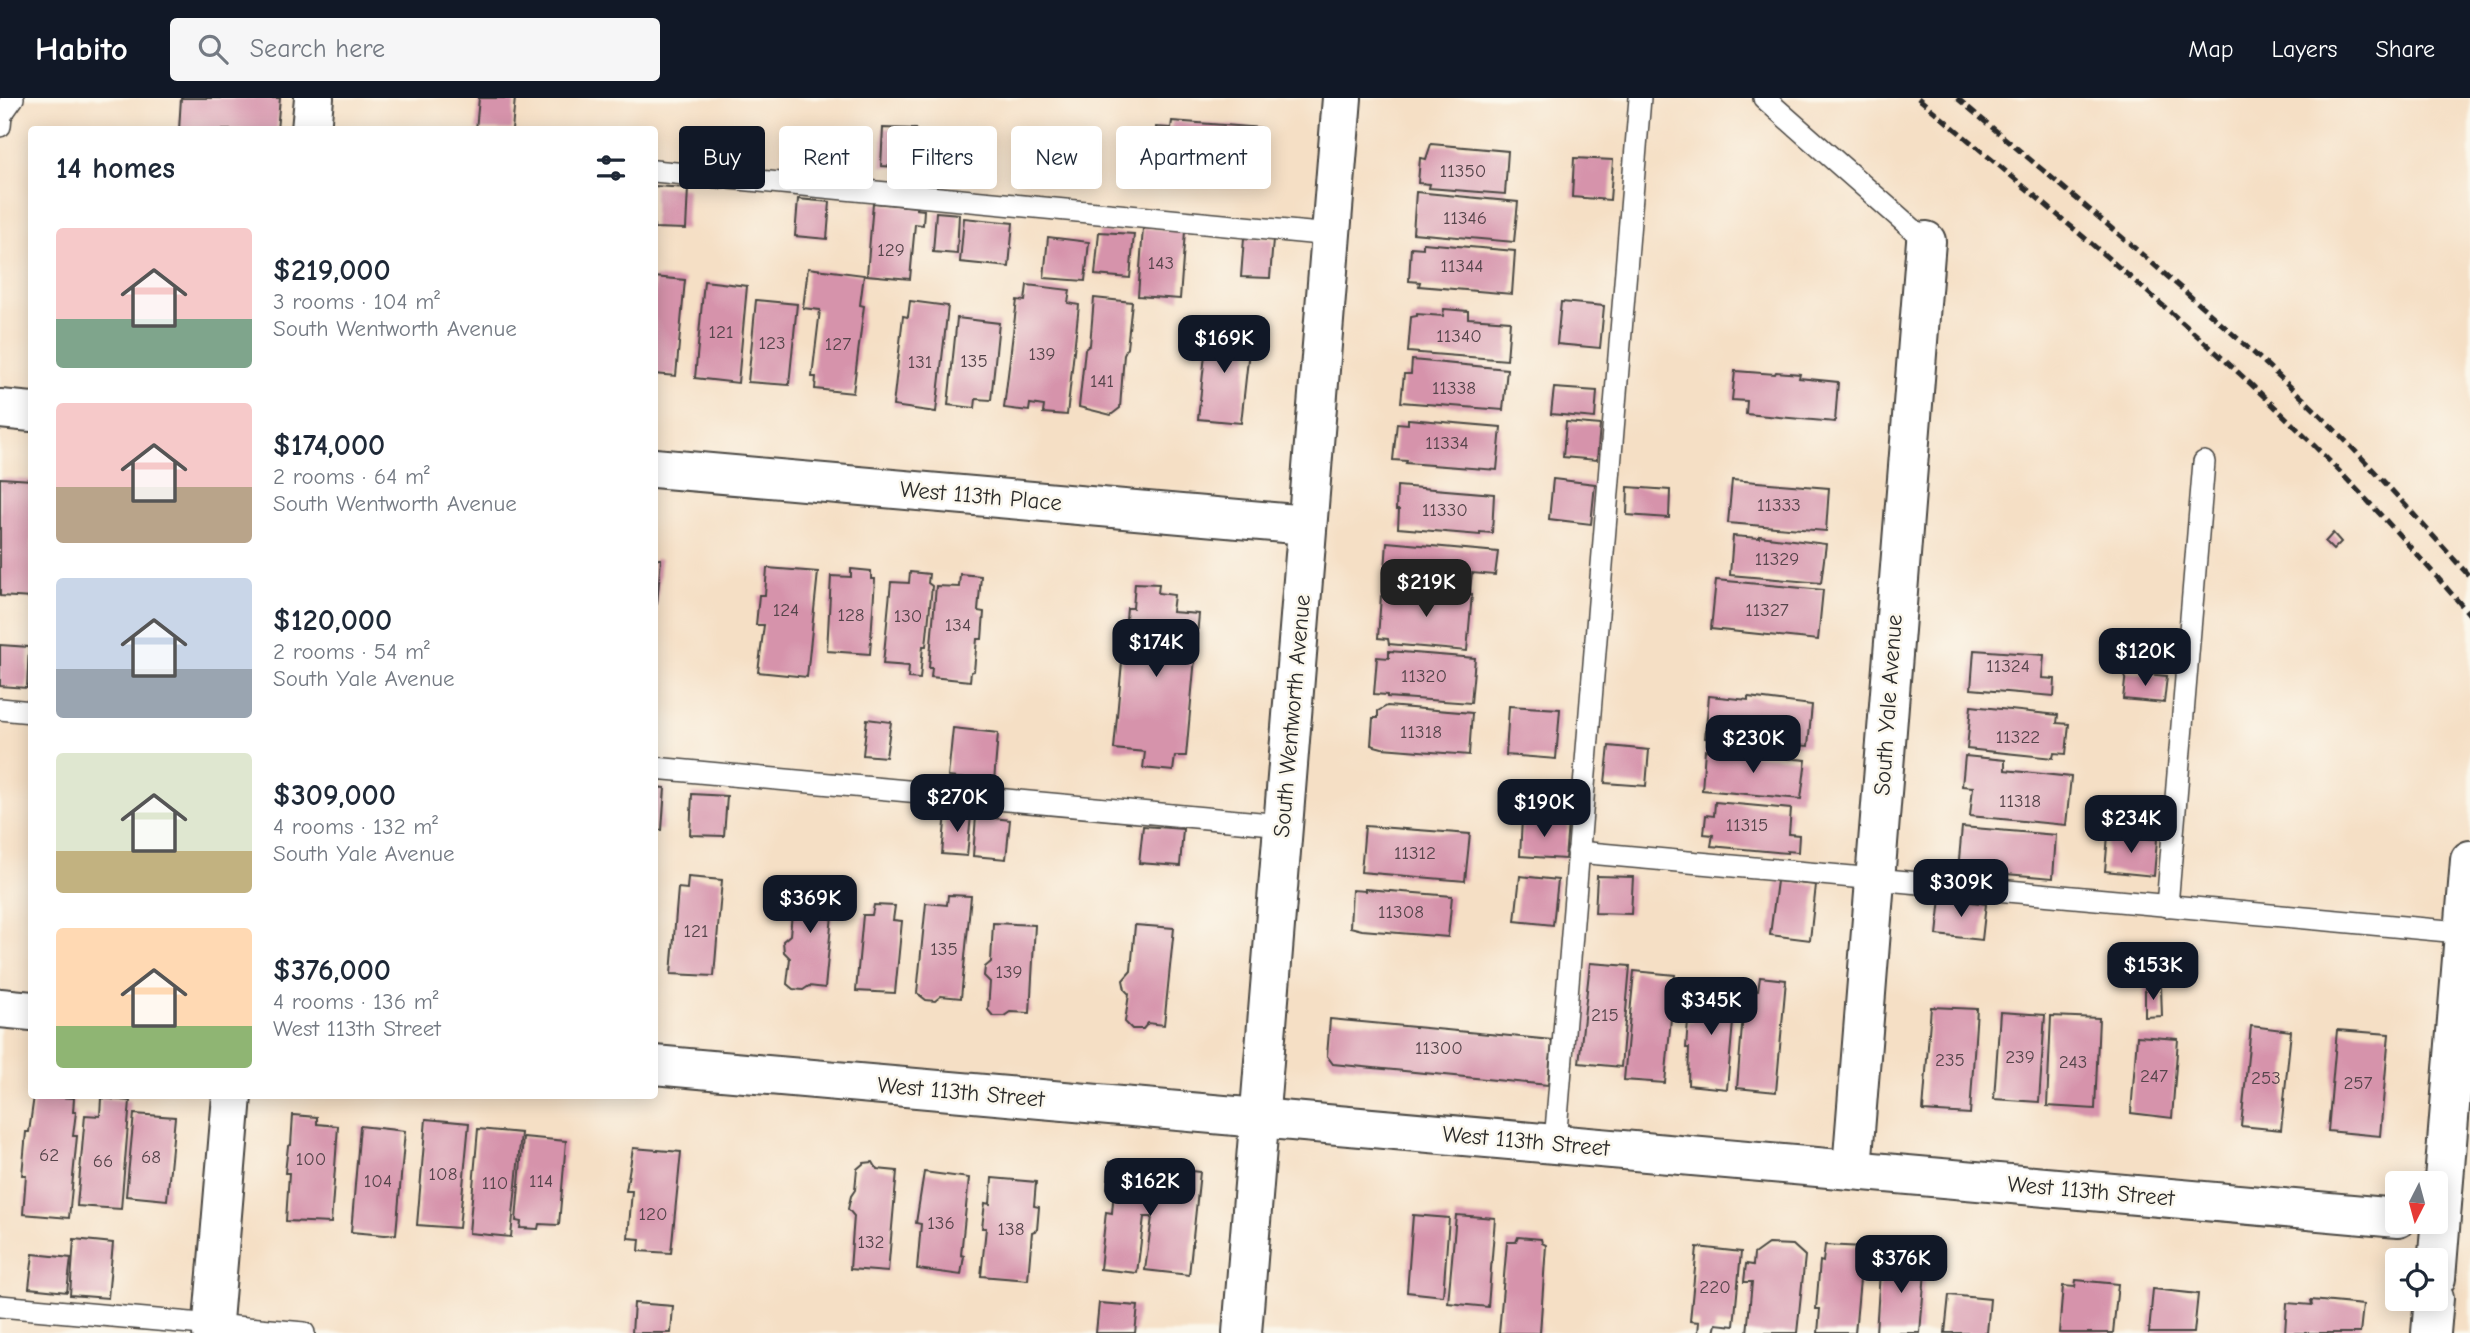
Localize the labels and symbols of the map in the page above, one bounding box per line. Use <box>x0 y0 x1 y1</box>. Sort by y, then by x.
house number: 11350 <box>1440 160 1486 182</box>
house number: 11346 <box>1443 207 1487 229</box>
house number: 129 <box>877 239 905 261</box>
house number: 143 <box>1148 252 1174 274</box>
house number: 11344 <box>1440 255 1484 277</box>
pin: $169K <box>1175 316 1273 375</box>
house number: 121 <box>709 321 734 343</box>
house number: 11340 <box>1436 325 1482 347</box>
house number: 123 <box>758 332 786 354</box>
house number: 127 <box>825 333 851 355</box>
house number: 139 <box>1028 343 1056 365</box>
house number: 135 <box>960 350 988 372</box>
house number: 131 <box>908 351 932 373</box>
house number: 141 <box>1090 370 1114 392</box>
house number: 11338 <box>1432 377 1476 399</box>
house number: 11334 <box>1425 432 1469 454</box>
street label: West 113th Place <box>899 475 1063 517</box>
house number: 11333 <box>1757 494 1801 516</box>
house number: 11330 <box>1422 499 1468 521</box>
house number: 11329 <box>1755 548 1799 570</box>
pin: $219K <box>1377 560 1475 619</box>
street label: South Wentworth Avenue <box>1268 593 1316 839</box>
house number: 124 <box>773 599 799 621</box>
house number: 11327 <box>1745 599 1789 621</box>
house number: 128 <box>837 604 865 626</box>
house number: 130 <box>894 605 922 627</box>
street label: South Yale Avenue <box>1868 613 1908 797</box>
house number: 134 <box>945 614 971 636</box>
pin: $174K <box>1107 620 1205 679</box>
pin: $120K <box>2096 628 2194 688</box>
house number: 11324 <box>1986 655 2030 677</box>
house number: 11320 <box>1401 665 1447 687</box>
pin: $230K <box>1704 716 1802 775</box>
house number: 11318 <box>1400 721 1442 743</box>
house number: 11322 <box>1996 726 2040 748</box>
pin: $270K <box>908 774 1006 834</box>
pin: $190K <box>1495 780 1593 839</box>
house number: 11318 <box>1999 790 2041 812</box>
pin: $234K <box>2082 796 2180 855</box>
house number: 11315 <box>1726 814 1768 836</box>
house number: 11312 <box>1394 842 1436 864</box>
pin: $309K <box>1912 860 2010 919</box>
pin: $369K <box>761 876 859 935</box>
house number: 11308 <box>1378 901 1424 923</box>
house number: 121 <box>684 920 709 942</box>
house number: 135 <box>930 938 958 960</box>
pin: $153K <box>2104 942 2202 1002</box>
house number: 139 <box>995 961 1023 983</box>
pin: $345K <box>1662 978 1760 1037</box>
house number: 215 <box>1591 1004 1619 1026</box>
house number: 11300 <box>1415 1037 1463 1059</box>
house number: 239 <box>2005 1046 2035 1068</box>
house number: 235 <box>1935 1049 1965 1071</box>
house number: 243 <box>2059 1051 2087 1073</box>
house number: 247 <box>2140 1065 2168 1087</box>
house number: 253 <box>2251 1067 2281 1089</box>
street label: West 113th Street <box>876 1071 1047 1113</box>
house number: 257 <box>2343 1072 2373 1094</box>
street label: West 113th Street <box>1441 1120 1612 1162</box>
house number: 62 <box>39 1144 59 1166</box>
house number: 68 <box>141 1146 161 1168</box>
house number: 100 <box>296 1148 326 1170</box>
house number: 66 <box>93 1150 113 1172</box>
pin: $162K <box>1101 1158 1199 1218</box>
house number: 108 <box>429 1163 457 1185</box>
house number: 104 <box>364 1170 392 1192</box>
house number: 114 <box>529 1170 553 1192</box>
street label: West 113th Street <box>2006 1170 2177 1212</box>
north arrow <box>2385 1171 2448 1234</box>
house number: 110 <box>482 1172 508 1194</box>
house number: 120 <box>638 1203 668 1225</box>
house number: 136 <box>927 1212 955 1234</box>
house number: 138 <box>998 1218 1024 1240</box>
house number: 132 <box>857 1231 885 1253</box>
pin: $376K <box>1852 1236 1950 1295</box>
house number: 220 <box>1699 1276 1731 1298</box>

